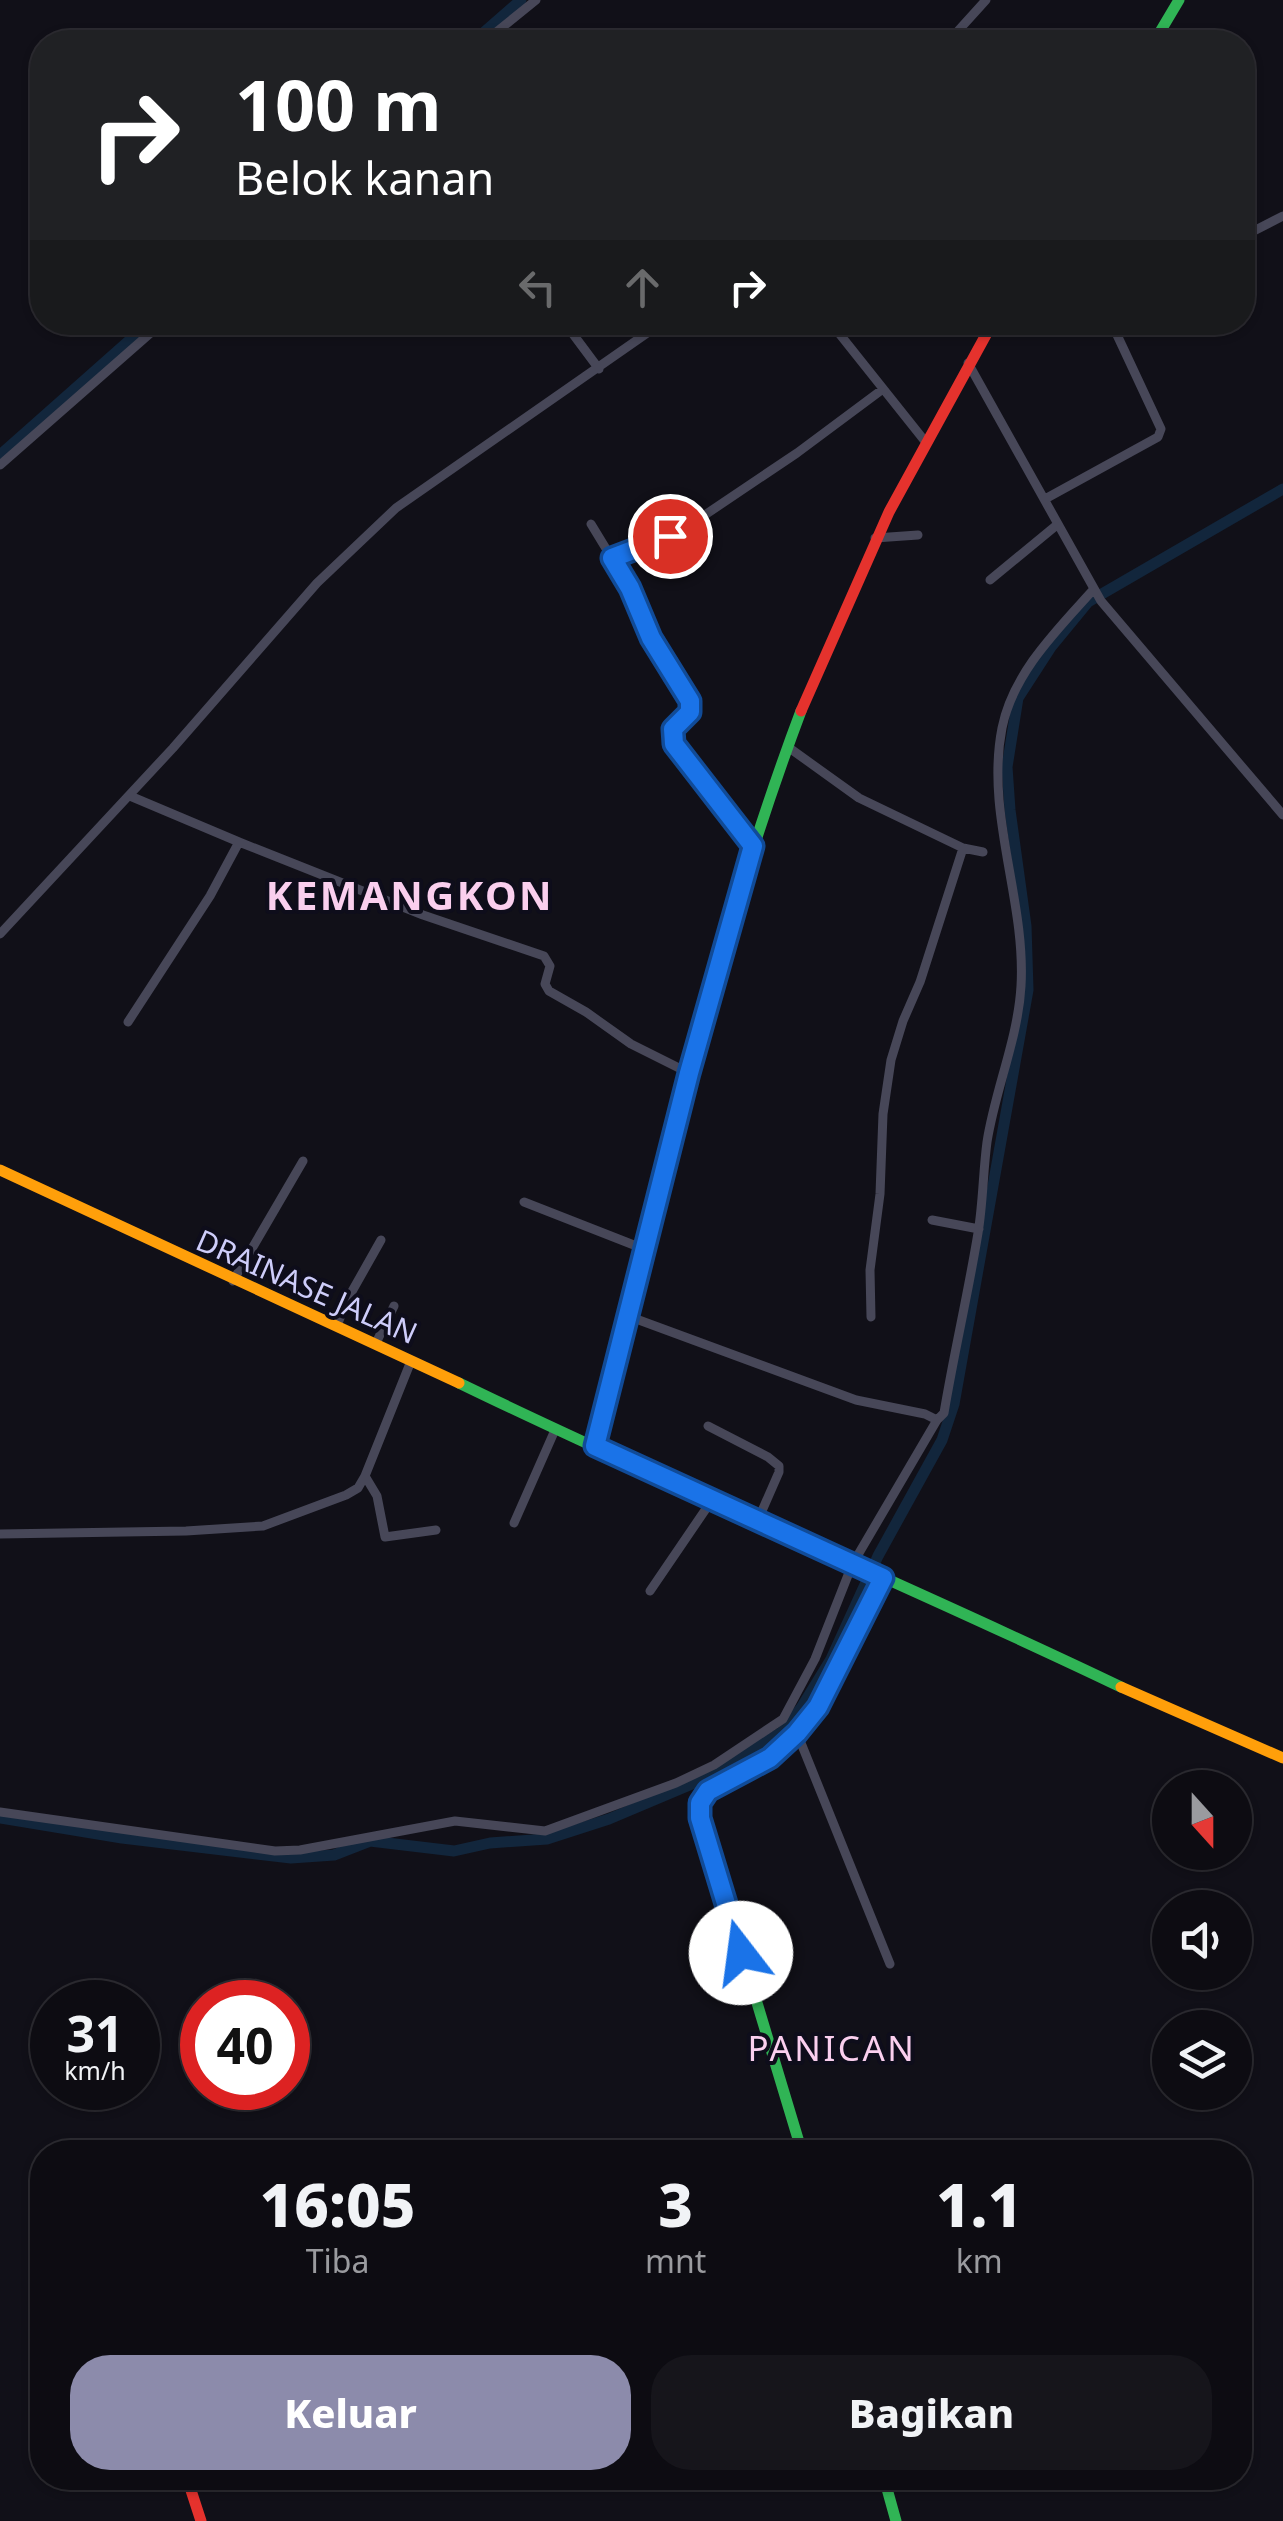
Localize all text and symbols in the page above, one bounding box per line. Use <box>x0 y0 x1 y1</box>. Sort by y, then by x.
text: 100 m <box>235 56 442 152</box>
icon: right <box>70 70 200 200</box>
text: Belok kanan <box>235 147 494 208</box>
icon: left <box>510 260 565 315</box>
icon: ahead <box>615 260 670 315</box>
icon: right <box>720 260 775 315</box>
pin <box>628 494 713 579</box>
icon: arrive <box>643 509 698 564</box>
district label: KEMANGKON <box>266 867 554 922</box>
street label: DRAINASE JALAN <box>190 1219 424 1353</box>
north arrow <box>1152 1770 1252 1870</box>
map controls <box>1152 1770 1252 2110</box>
button: sound <box>1152 1890 1252 1990</box>
position arrow <box>689 1901 793 2005</box>
speed limit sign: 40 <box>180 1980 310 2110</box>
text: 31 <box>66 1999 124 2067</box>
button: layers <box>1152 2010 1252 2110</box>
district label: PANICAN <box>748 2024 916 2071</box>
text: km/h <box>64 2053 126 2087</box>
text: 16:05 <box>260 2163 415 2245</box>
text: 3 <box>658 2163 693 2245</box>
text: 1.1 <box>936 2163 1022 2245</box>
text: Tiba <box>306 2239 369 2282</box>
text: mnt <box>645 2239 706 2282</box>
text: km <box>956 2239 1003 2282</box>
button: Keluar <box>70 2355 631 2470</box>
button: Bagikan <box>651 2355 1212 2470</box>

